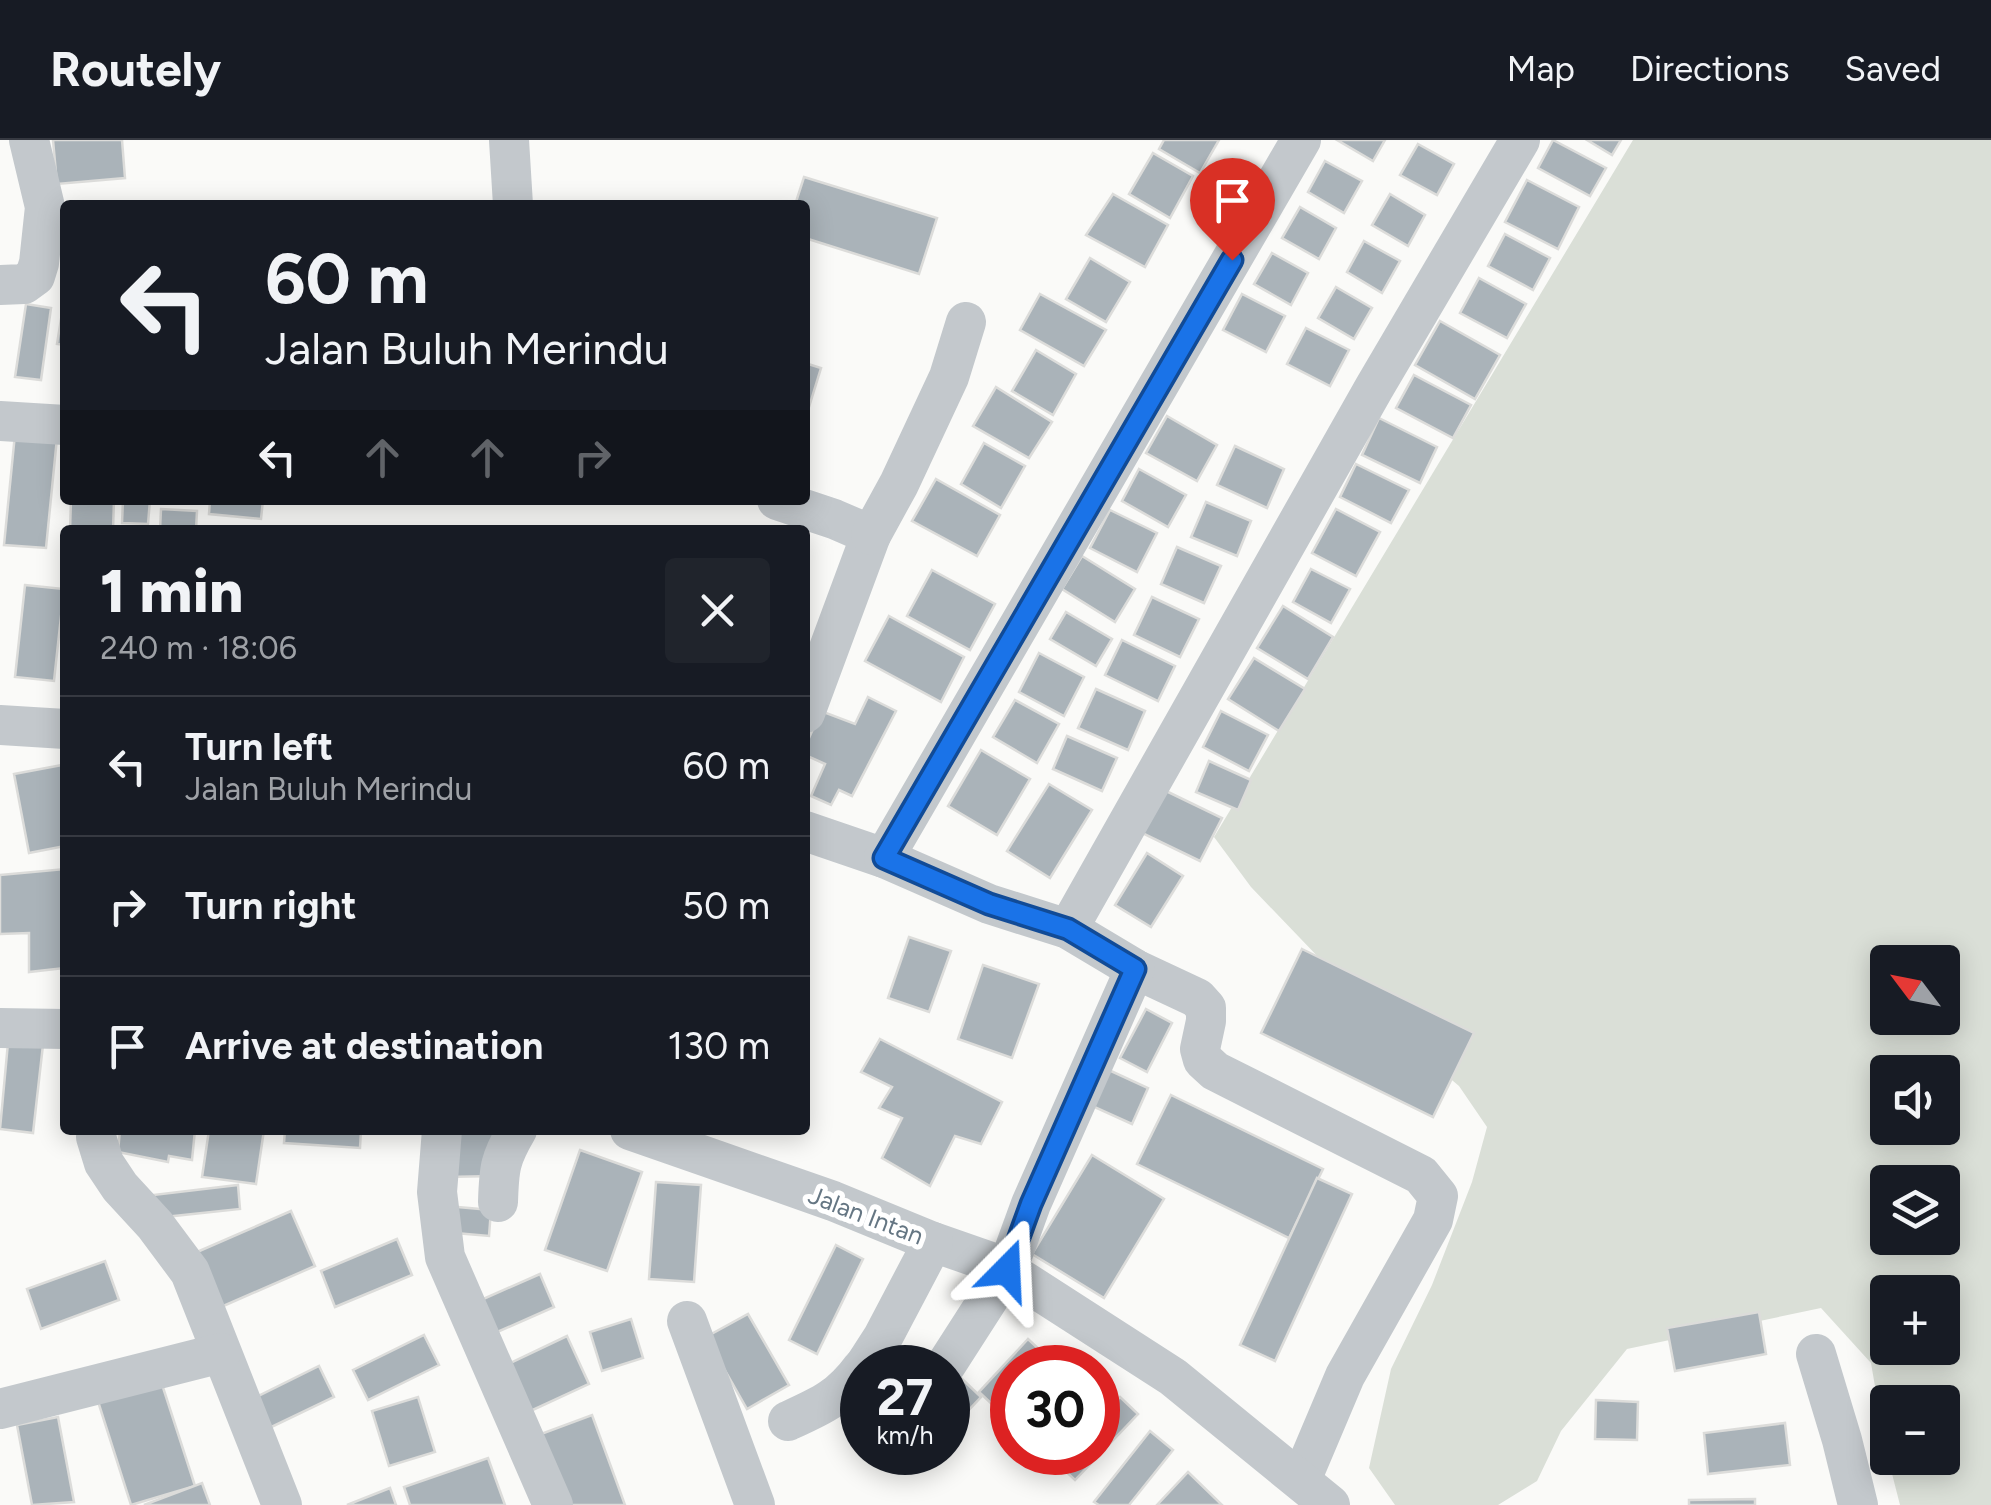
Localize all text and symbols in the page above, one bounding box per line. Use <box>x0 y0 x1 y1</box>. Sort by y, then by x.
text: Routely <box>50 40 221 98</box>
text: Map <box>1507 48 1575 90</box>
text: Directions <box>1630 48 1790 90</box>
text: Saved <box>1845 48 1941 90</box>
pin <box>1190 158 1275 261</box>
icon: arrive <box>1205 173 1260 228</box>
text: 60 m <box>265 236 429 321</box>
icon: left <box>100 240 230 370</box>
text: Jalan Buluh Merindu <box>265 321 669 375</box>
icon: left <box>250 430 305 485</box>
icon: ahead <box>355 430 410 485</box>
icon: ahead <box>460 430 515 485</box>
icon: right <box>565 430 620 485</box>
text: 1 min <box>100 555 243 627</box>
button: close <box>665 558 770 663</box>
text: 240 m · 18:06 <box>100 629 297 667</box>
text: Turn left <box>185 724 333 770</box>
icon: left <box>100 739 155 794</box>
text: 60 m <box>682 743 770 789</box>
text: Jalan Buluh Merindu <box>185 770 472 808</box>
icon: right <box>100 879 155 934</box>
text: Turn right <box>185 883 357 929</box>
text: 50 m <box>682 883 770 929</box>
north arrow <box>1870 945 1960 1035</box>
map controls <box>1870 945 1960 1475</box>
icon: arrive <box>100 1019 155 1074</box>
text: Arrive at destination <box>185 1023 543 1069</box>
text: 130 m <box>668 1023 770 1069</box>
button: sound <box>1870 1055 1960 1145</box>
button: layers <box>1870 1165 1960 1255</box>
street label: Jalan Intan <box>804 1179 928 1251</box>
position arrow <box>955 1218 1059 1322</box>
button: + <box>1870 1275 1960 1365</box>
speed limit sign: 30 <box>990 1345 1120 1475</box>
text: 27 <box>877 1367 933 1428</box>
button: − <box>1870 1385 1960 1475</box>
text: km/h <box>876 1420 934 1450</box>

